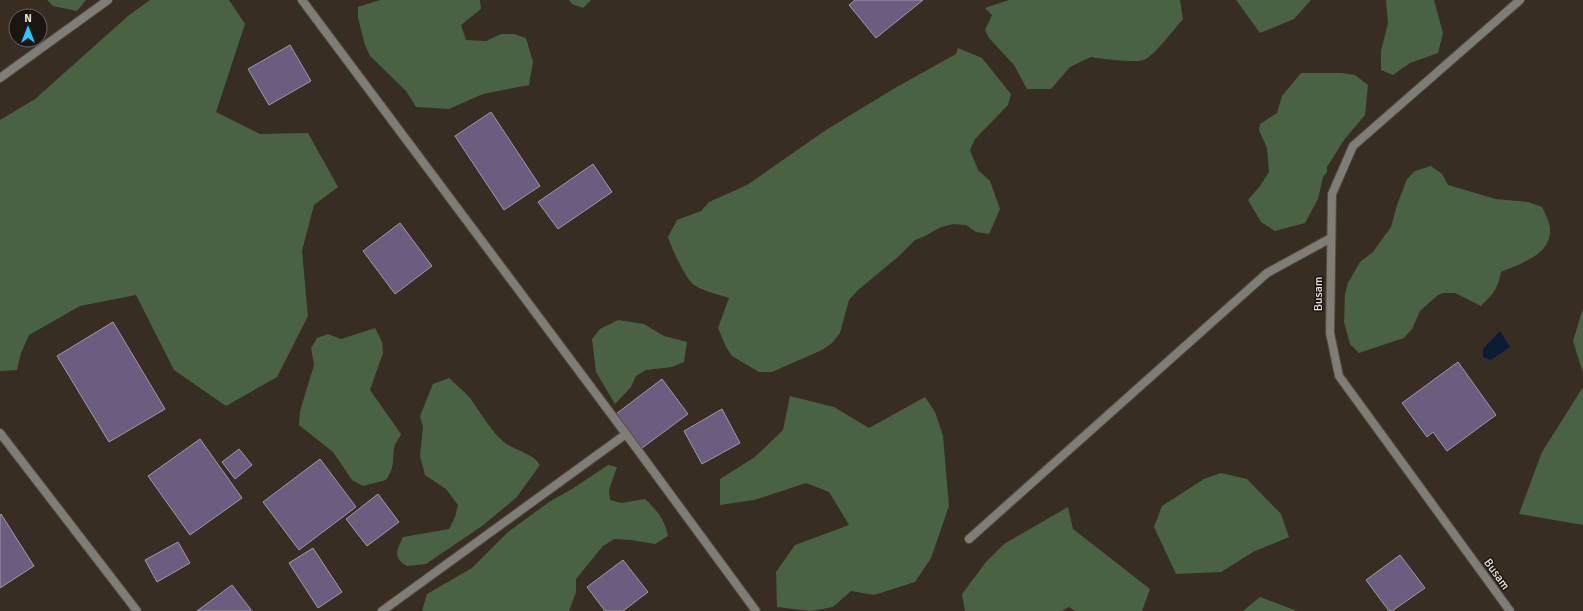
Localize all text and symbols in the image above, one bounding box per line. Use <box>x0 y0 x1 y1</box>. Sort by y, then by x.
north arrow <box>8 8 48 48</box>
text: N <box>24 12 32 25</box>
street label: Busam <box>1311 277 1326 311</box>
street label: Busam <box>1480 556 1513 593</box>

